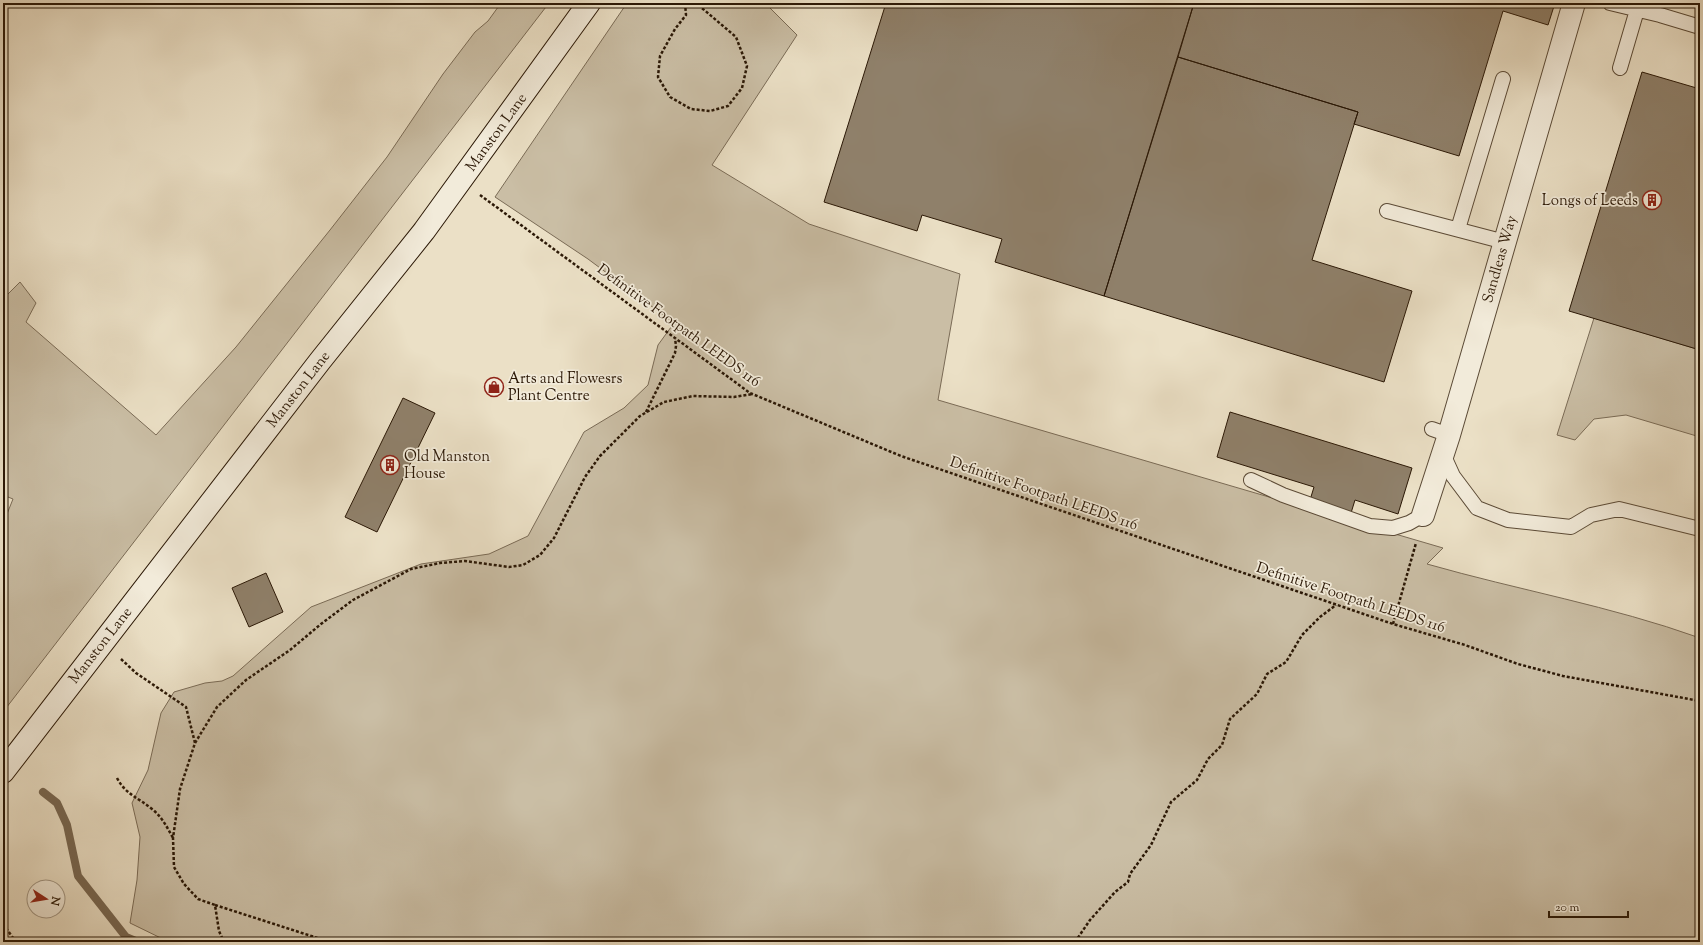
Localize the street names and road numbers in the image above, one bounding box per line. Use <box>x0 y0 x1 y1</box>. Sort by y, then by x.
street label: Manston Lane <box>462 89 533 176</box>
street label: Sandleas Way <box>1478 213 1523 306</box>
street label: Definitive Footpath LEEDS 116 <box>592 260 764 393</box>
street label: Manston Lane <box>262 347 336 433</box>
street label: Definitive Footpath LEEDS 116 <box>947 452 1140 537</box>
street label: Definitive Footpath LEEDS 116 <box>1253 558 1448 639</box>
street label: Manston Lane <box>64 603 138 689</box>

